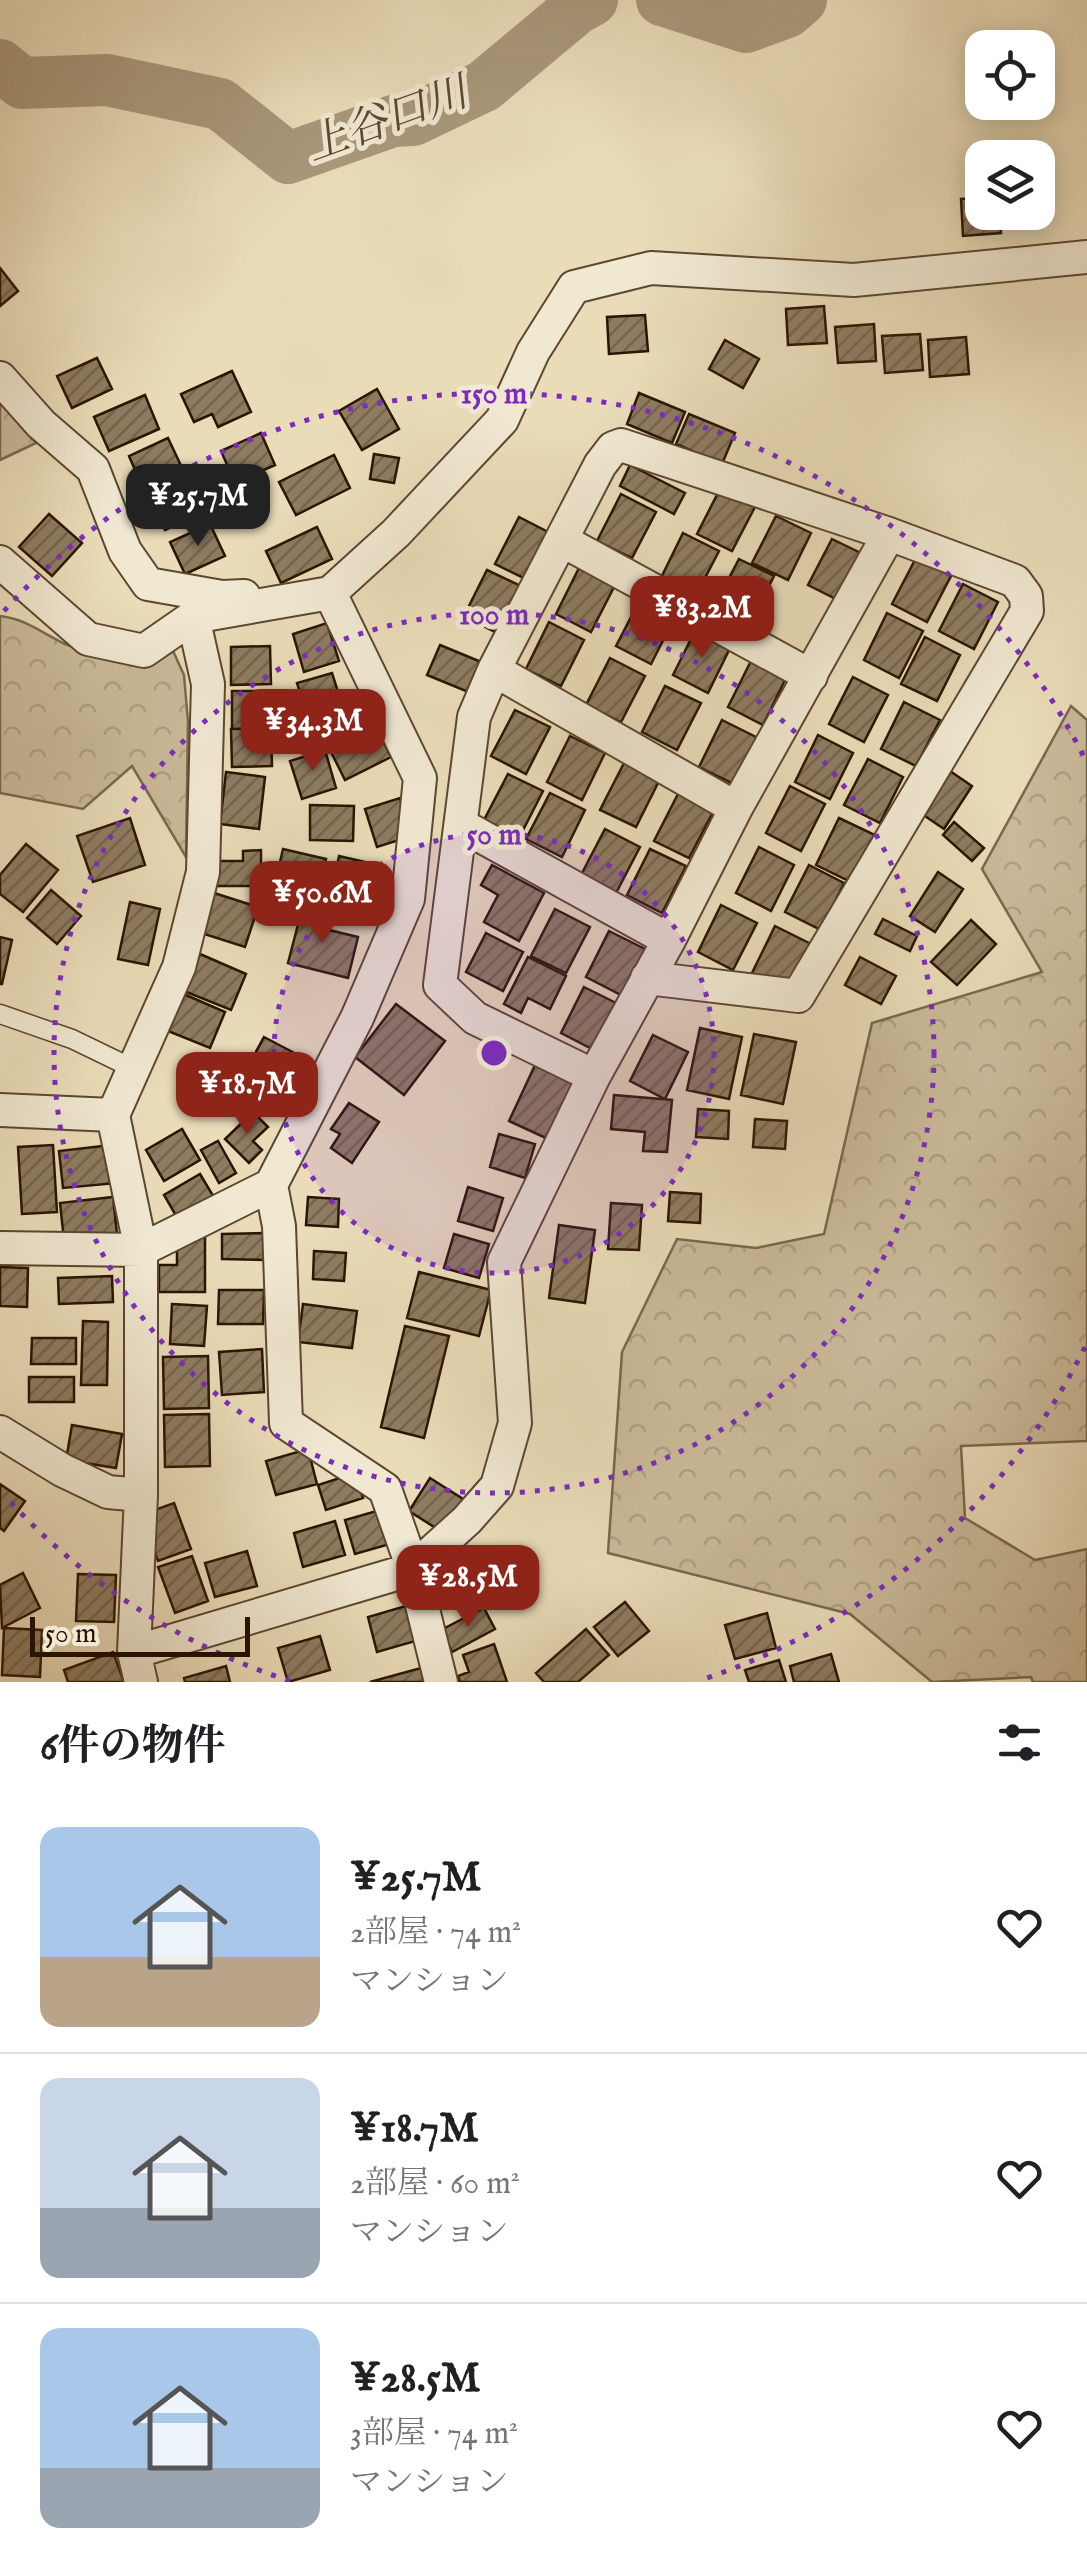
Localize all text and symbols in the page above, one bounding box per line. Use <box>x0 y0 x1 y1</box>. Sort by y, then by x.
map controls <box>965 30 1055 230</box>
button: locate <box>965 30 1055 120</box>
water label: 上谷口川 <box>299 66 479 175</box>
button: layers <box>965 140 1055 230</box>
text: 150 m <box>461 376 527 414</box>
pin: ¥25.7M <box>117 464 279 549</box>
text: ¥25.7M <box>148 476 248 517</box>
pin: ¥83.2M <box>621 576 783 661</box>
text: ¥83.2M <box>652 588 752 629</box>
text: 100 m <box>459 597 529 635</box>
pin: ¥34.3M <box>232 689 394 774</box>
text: ¥34.3M <box>263 701 363 742</box>
text: 50 m <box>466 817 522 855</box>
pin: ¥50.6M <box>241 861 403 946</box>
text: ¥50.6M <box>272 873 372 914</box>
centre of rings <box>476 1035 512 1071</box>
pin: ¥18.7M <box>166 1052 328 1137</box>
text: ¥18.7M <box>198 1064 296 1105</box>
pin: ¥28.5M <box>387 1545 549 1630</box>
text: ¥28.5M <box>418 1557 518 1598</box>
scale bar <box>30 1612 250 1656</box>
text: 50 m <box>45 1617 97 1652</box>
icon: filters <box>992 1715 1047 1770</box>
text: 6件の物件 <box>40 1721 226 1774</box>
text: ¥25.7M <box>350 1852 481 1905</box>
icon: home <box>120 1867 240 1987</box>
icon: heart <box>992 1900 1047 1955</box>
text: 2部屋 · 74 m² <box>350 1913 521 1954</box>
text: マンション <box>350 1962 509 2003</box>
text: ¥18.7M <box>350 2103 479 2156</box>
icon: home <box>120 2118 240 2238</box>
icon: heart <box>992 2151 1047 2206</box>
text: 2部屋 · 60 m² <box>350 2164 520 2205</box>
text: マンション <box>350 2213 509 2254</box>
text: ¥28.5M <box>350 2353 481 2406</box>
icon: home <box>120 2368 240 2488</box>
icon: heart <box>992 2401 1047 2456</box>
text: 3部屋 · 74 m² <box>350 2414 518 2455</box>
text: マンション <box>350 2463 509 2504</box>

